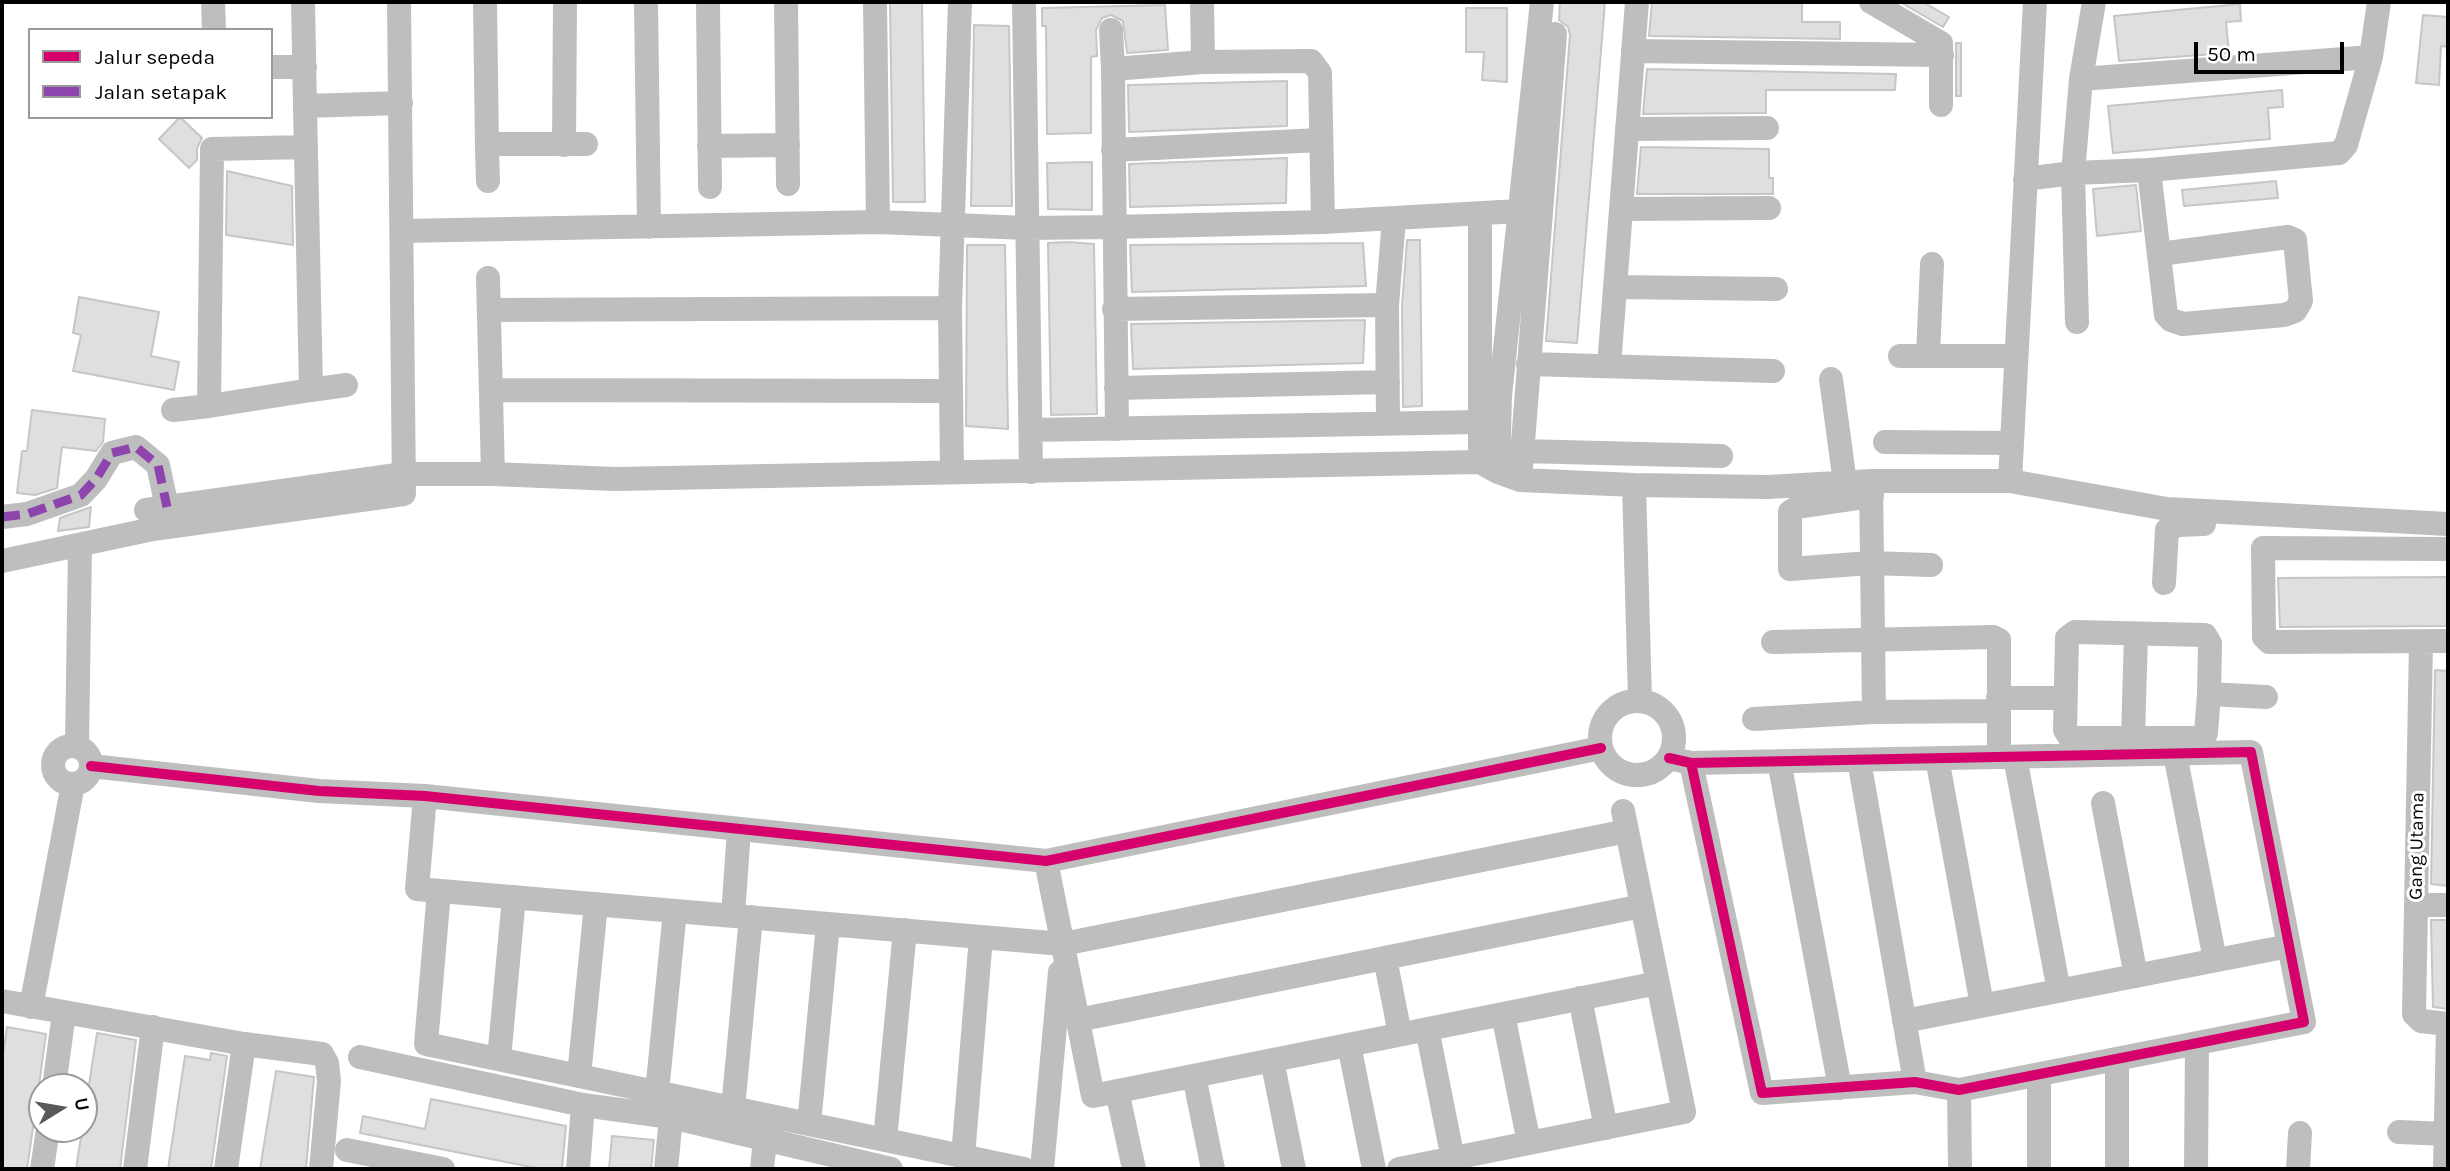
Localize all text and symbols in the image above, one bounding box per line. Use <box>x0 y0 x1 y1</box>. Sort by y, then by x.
legend <box>28 28 273 119</box>
scale bar <box>2198 28 2348 72</box>
text: 50 m <box>2207 42 2256 66</box>
text: Jalur sepeda <box>95 45 215 69</box>
text: Jalan setapak <box>95 80 227 104</box>
street label: Gang Utama <box>2405 792 2429 900</box>
north arrow <box>28 1073 98 1143</box>
text: U <box>70 1096 94 1113</box>

